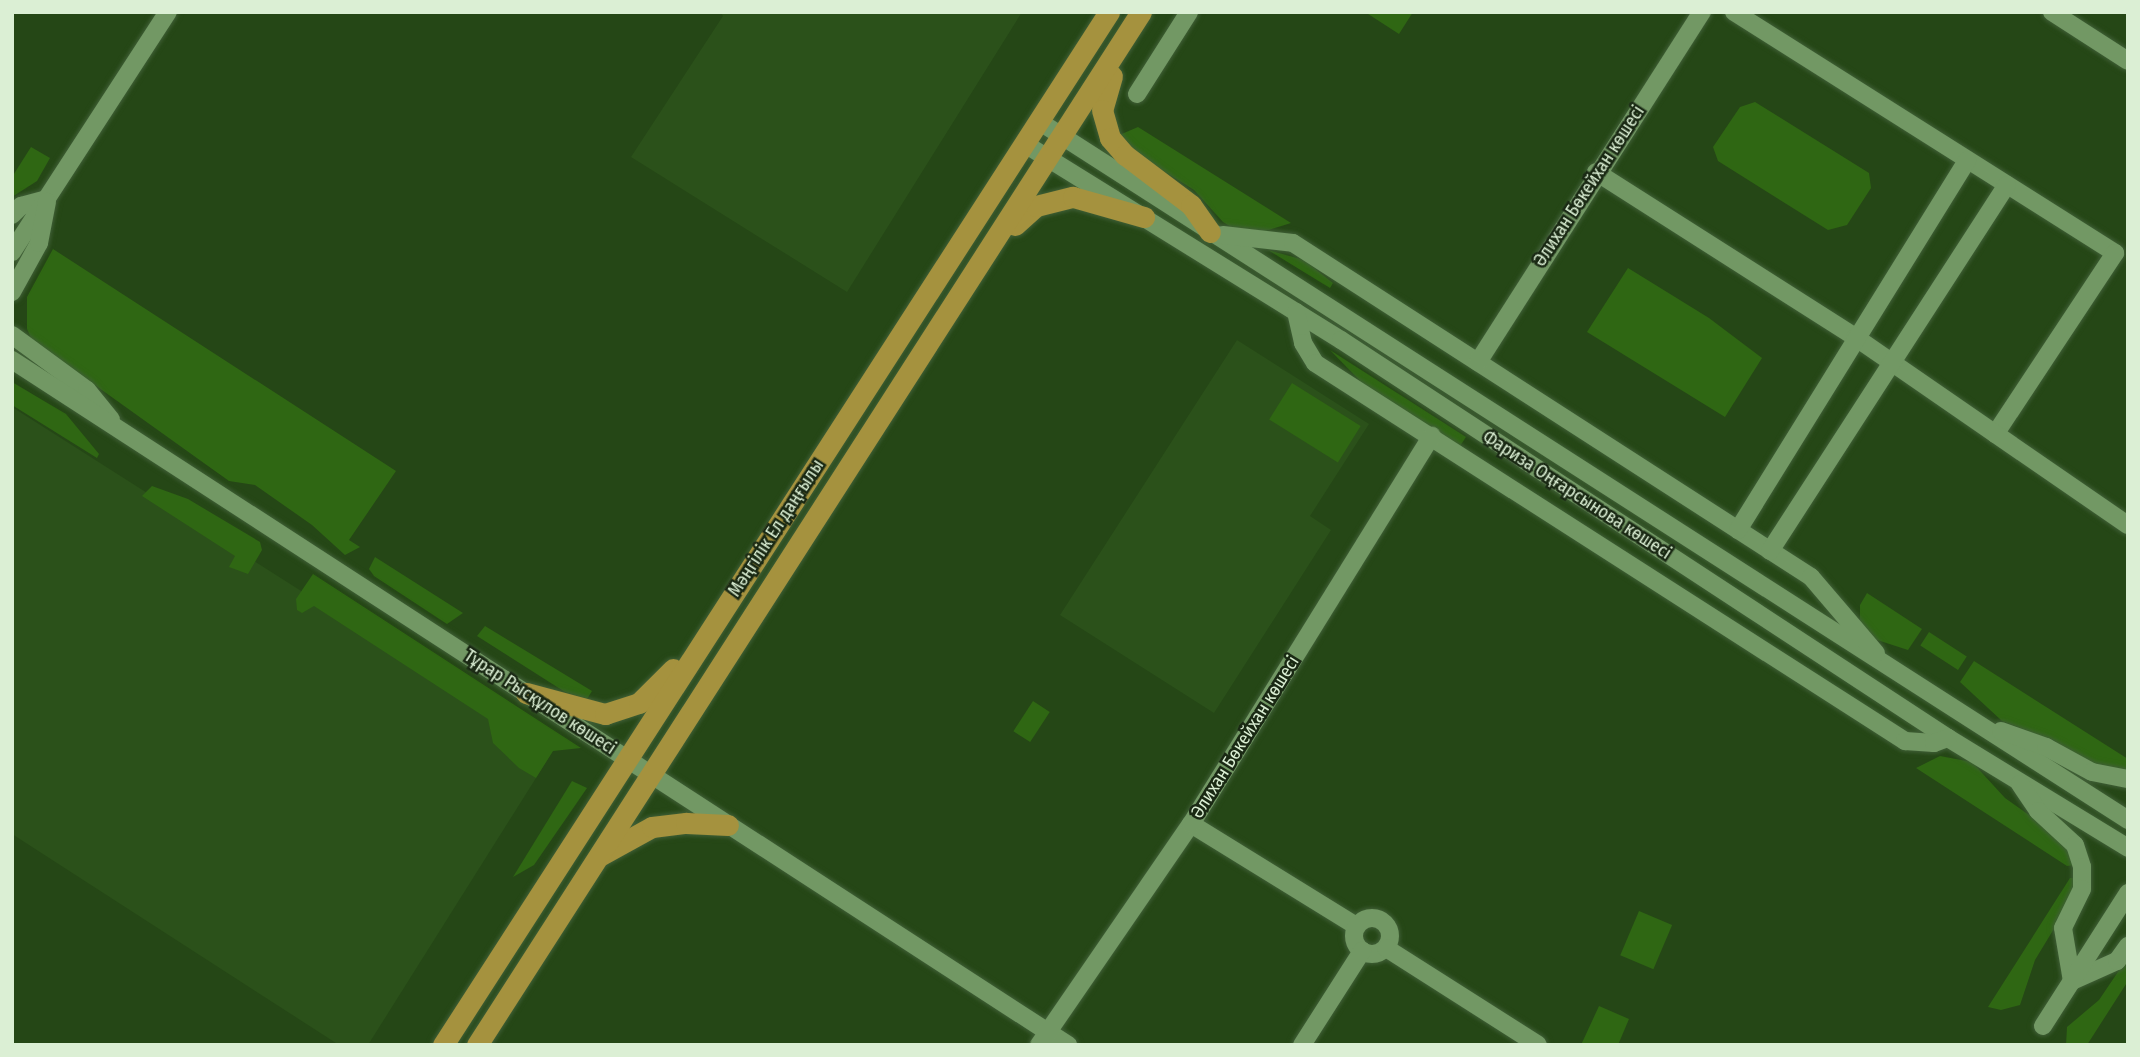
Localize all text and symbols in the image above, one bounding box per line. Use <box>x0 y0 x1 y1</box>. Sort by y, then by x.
street label: Әлихан Бөкейхан көшесі <box>1529 102 1649 270</box>
street label: Фариза Оңғарсынова көшесі <box>1479 426 1675 564</box>
street label: Мәңгілік Ел даңғылы <box>724 455 828 601</box>
street label: Тұрар Рысқұлов көшесі <box>460 645 620 759</box>
street label: Әлихан Бөкейхан көшесі <box>1186 652 1304 822</box>

